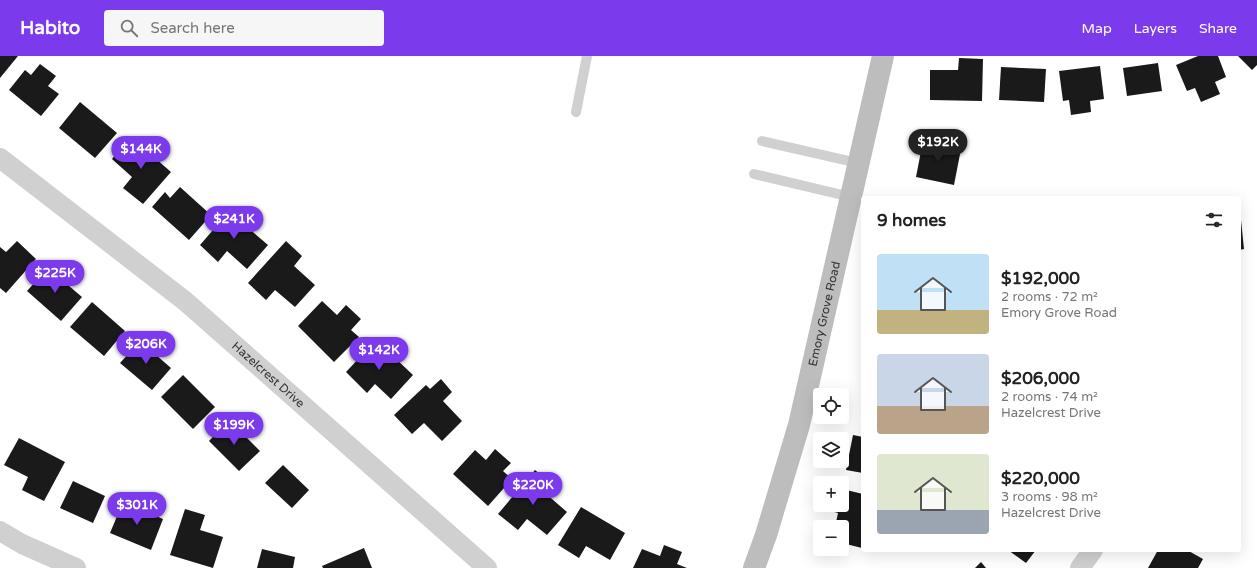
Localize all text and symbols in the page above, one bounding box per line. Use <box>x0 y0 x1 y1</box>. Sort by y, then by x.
search box <box>104 10 384 46</box>
text: Habito <box>20 17 80 39</box>
icon: search <box>118 17 140 39</box>
text: Search here <box>150 19 235 37</box>
text: Map <box>1082 20 1112 37</box>
text: Layers <box>1134 20 1177 37</box>
text: Share <box>1199 20 1237 37</box>
pin: $192K <box>910 129 966 163</box>
text: $192K <box>917 134 959 150</box>
pin: $144K <box>113 136 169 170</box>
text: $144K <box>120 141 162 157</box>
pin: $241K <box>206 206 262 240</box>
icon: filters <box>1203 209 1225 231</box>
text: 9 homes <box>877 210 946 231</box>
text: $241K <box>213 211 255 227</box>
pin: $225K <box>27 260 83 294</box>
street label: Emory Grove Road <box>806 260 843 368</box>
text: $225K <box>34 265 76 281</box>
text: $192,000 <box>1001 268 1080 289</box>
icon: home <box>909 270 957 318</box>
text: 2 rooms · 72 m² <box>1001 289 1098 305</box>
text: Emory Grove Road <box>1001 305 1117 321</box>
pin: $206K <box>118 331 174 365</box>
text: $206K <box>125 336 167 352</box>
pin: $142K <box>351 337 407 371</box>
street label: Hazelcrest Drive <box>229 339 308 411</box>
text: $142K <box>358 342 400 358</box>
text: $206,000 <box>1001 368 1080 389</box>
icon: home <box>909 370 957 418</box>
map controls <box>813 388 849 556</box>
button: locate <box>813 388 849 424</box>
text: 2 rooms · 74 m² <box>1001 389 1098 405</box>
text: Hazelcrest Drive <box>1001 405 1101 421</box>
pin: $199K <box>206 412 262 446</box>
text: $199K <box>213 417 255 433</box>
button: layers <box>813 432 849 468</box>
text: $220,000 <box>1001 468 1080 489</box>
icon: home <box>909 470 957 518</box>
pin: $220K <box>505 472 561 506</box>
button: + <box>813 476 849 512</box>
text: $220K <box>512 477 554 493</box>
text: 3 rooms · 98 m² <box>1001 489 1098 505</box>
pin: $301K <box>109 492 165 526</box>
text: $301K <box>116 497 158 513</box>
text: Hazelcrest Drive <box>1001 505 1101 521</box>
button: − <box>813 520 849 556</box>

